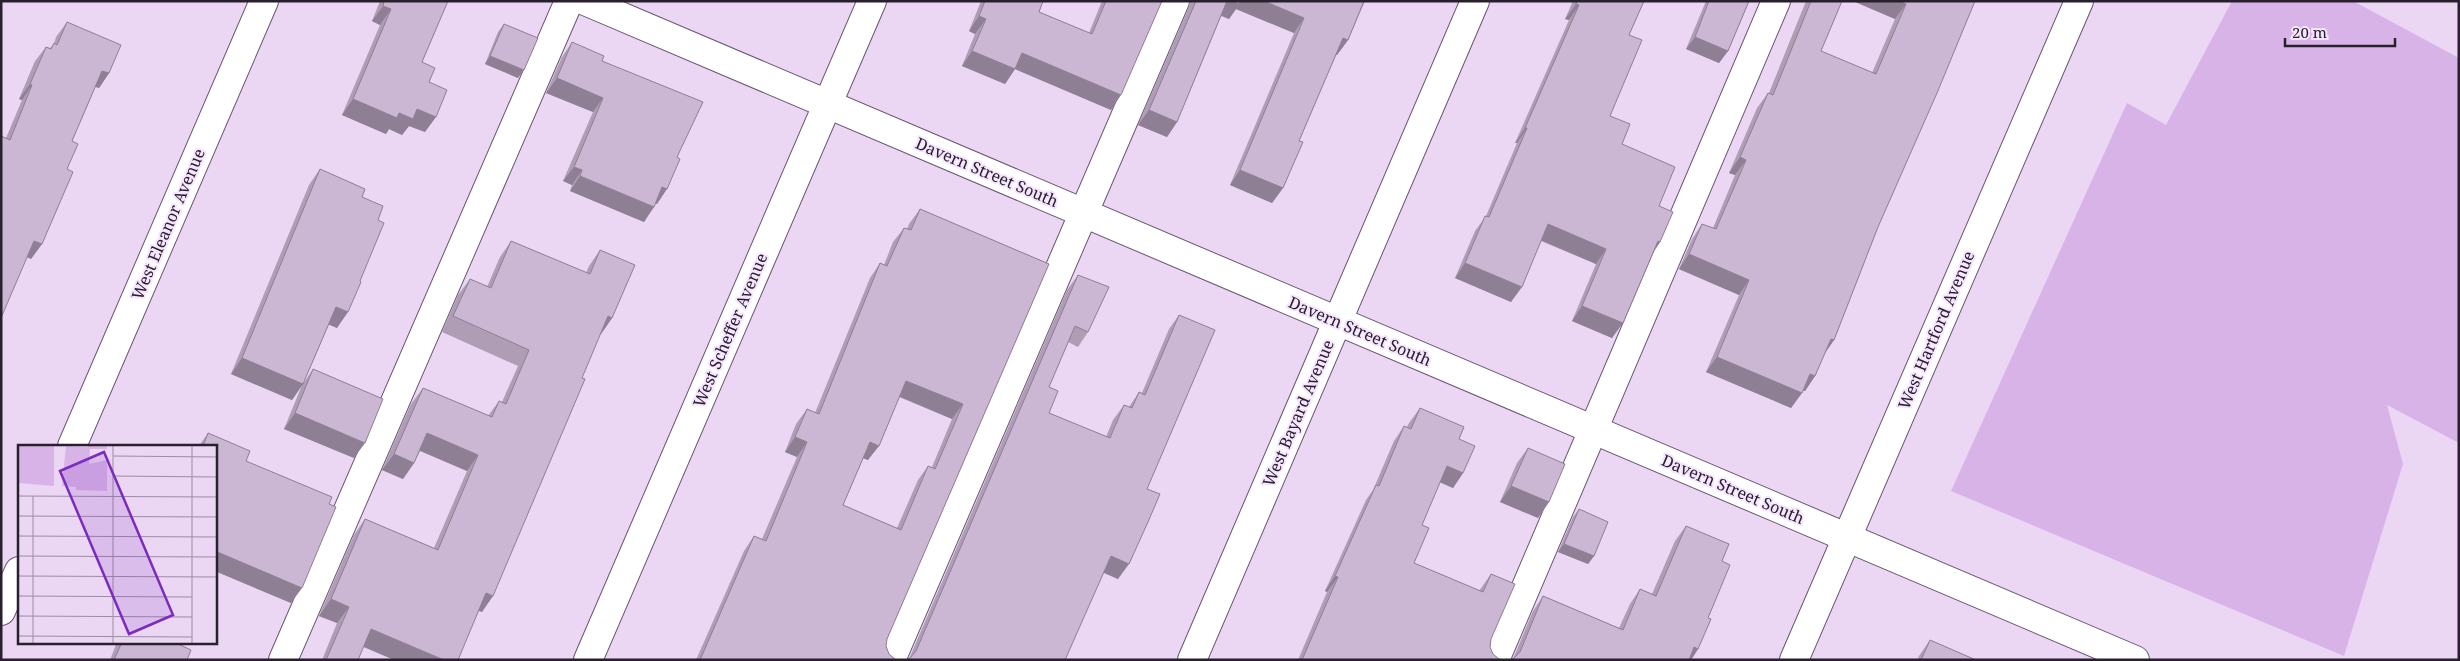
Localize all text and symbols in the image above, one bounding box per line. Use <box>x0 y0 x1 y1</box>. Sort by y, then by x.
scale bar <box>2285 15 2395 47</box>
text: 20 m <box>2292 22 2327 42</box>
street label: Davern Street South <box>912 132 1062 212</box>
street label: West Eleanor Avenue <box>126 145 210 303</box>
street label: West Hartford Avenue <box>1893 247 1979 413</box>
street label: West Scheffer Avenue <box>688 250 772 410</box>
street label: Davern Street South <box>1285 291 1435 371</box>
street label: West Bayard Avenue <box>1257 336 1339 490</box>
inset map <box>18 445 216 644</box>
street label: Davern Street South <box>1658 449 1808 529</box>

